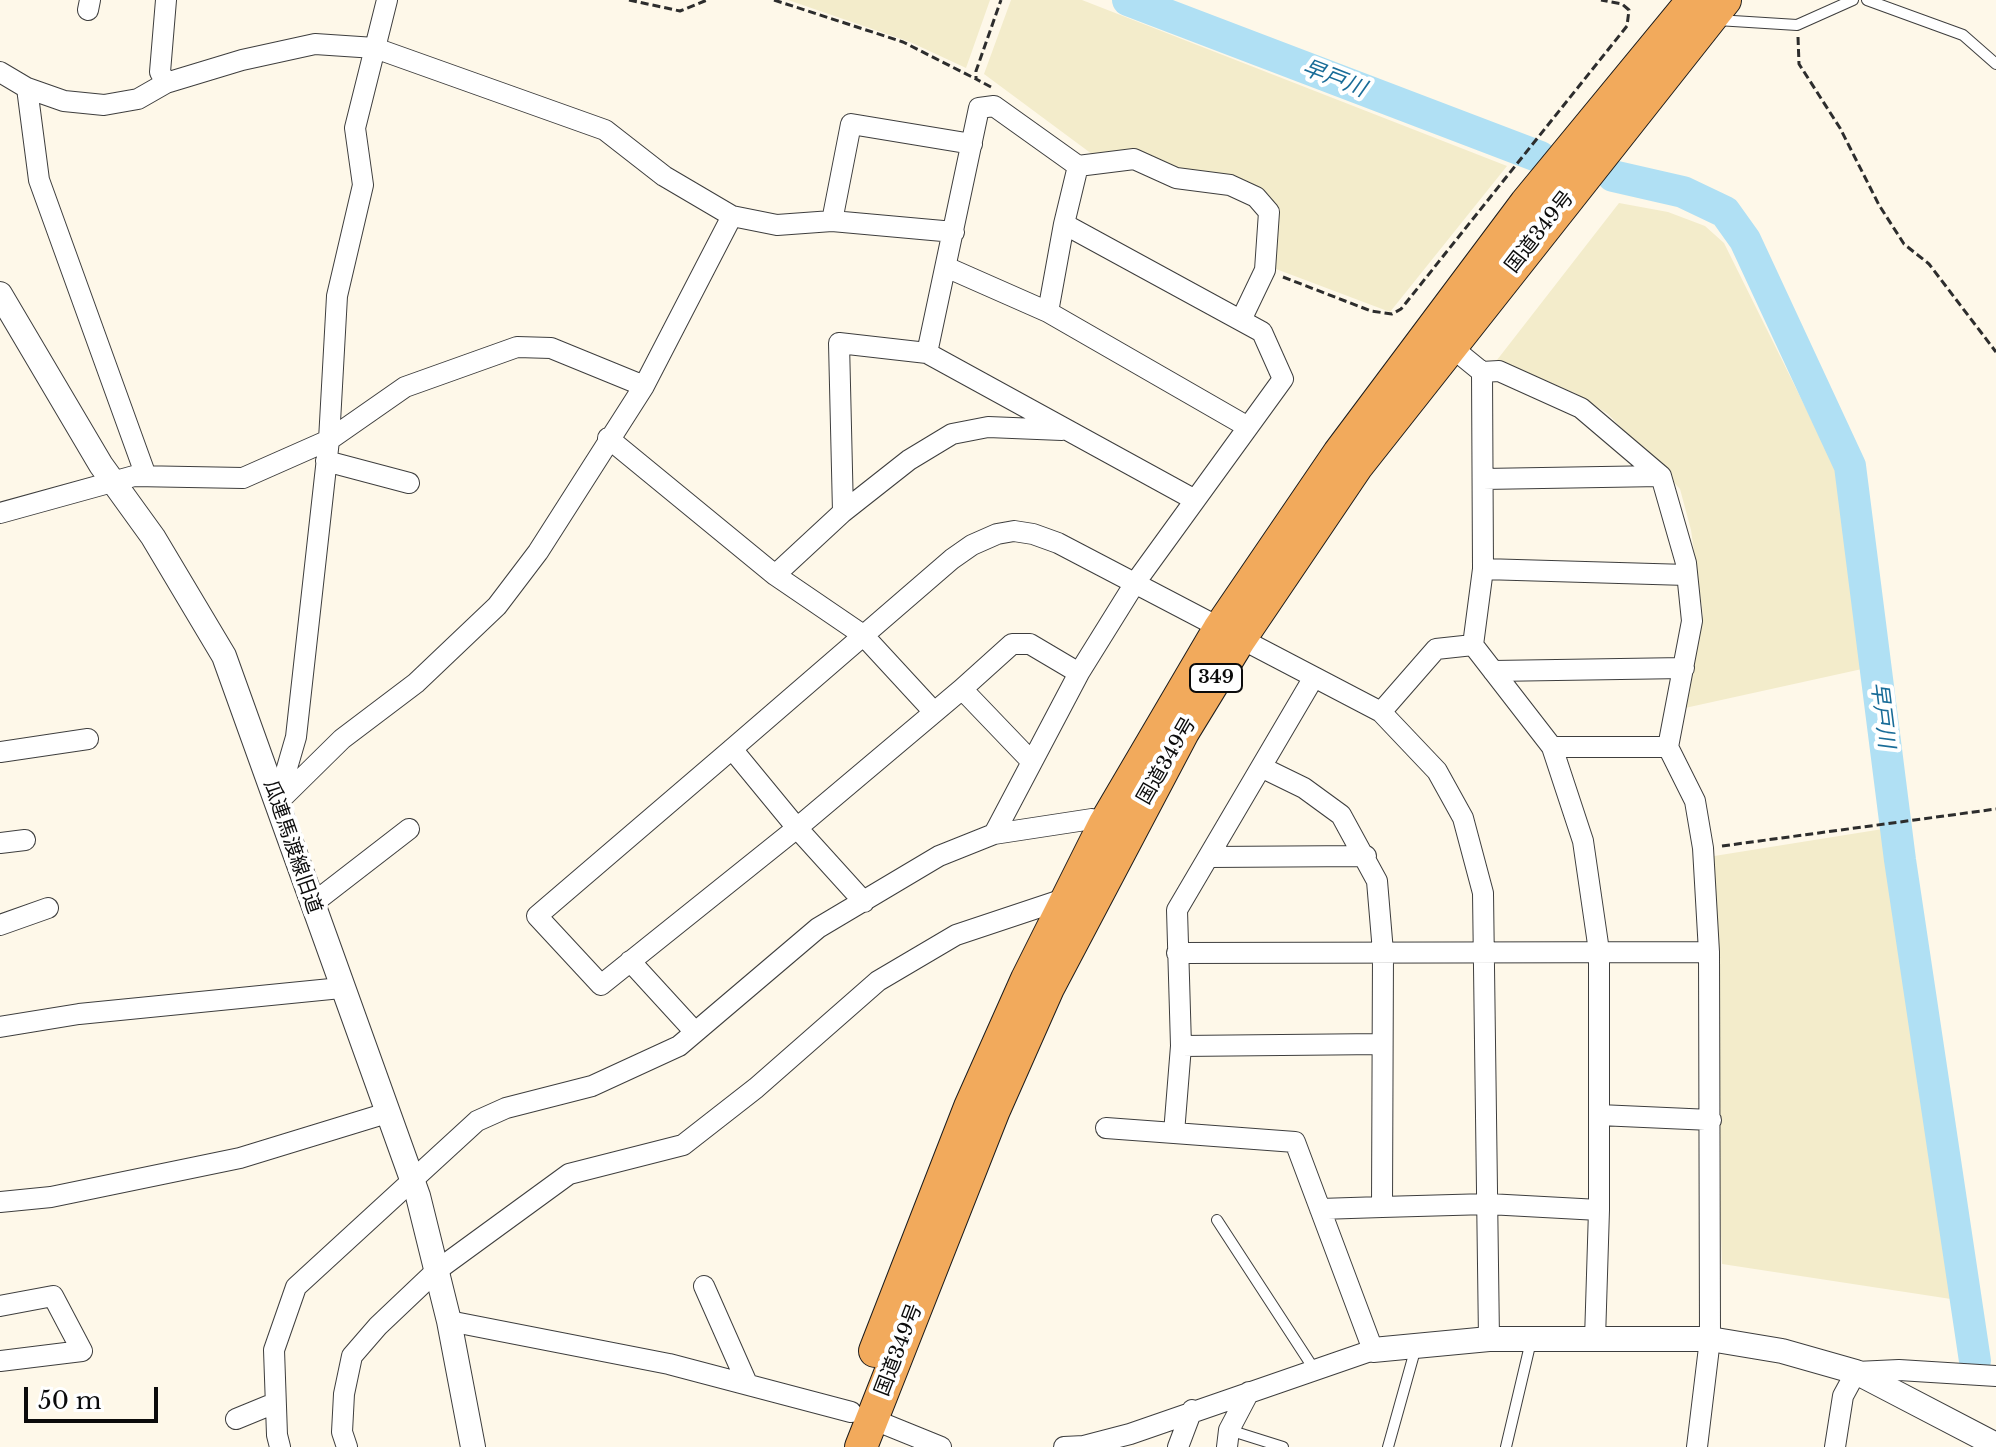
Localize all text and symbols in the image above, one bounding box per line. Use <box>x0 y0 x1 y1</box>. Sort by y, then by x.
water label: 早戸川 <box>1298 55 1370 103</box>
street label: 国道349号 <box>1501 186 1579 278</box>
road number: 349 <box>1190 664 1242 692</box>
water label: 早戸川 <box>1865 681 1899 749</box>
street label: 国道349号 <box>1132 713 1202 809</box>
street label: 瓜連馬渡線旧道 <box>258 777 326 917</box>
street label: 国道349号 <box>870 1300 928 1400</box>
scale bar <box>28 1371 162 1421</box>
text: 50 m <box>38 1386 101 1415</box>

